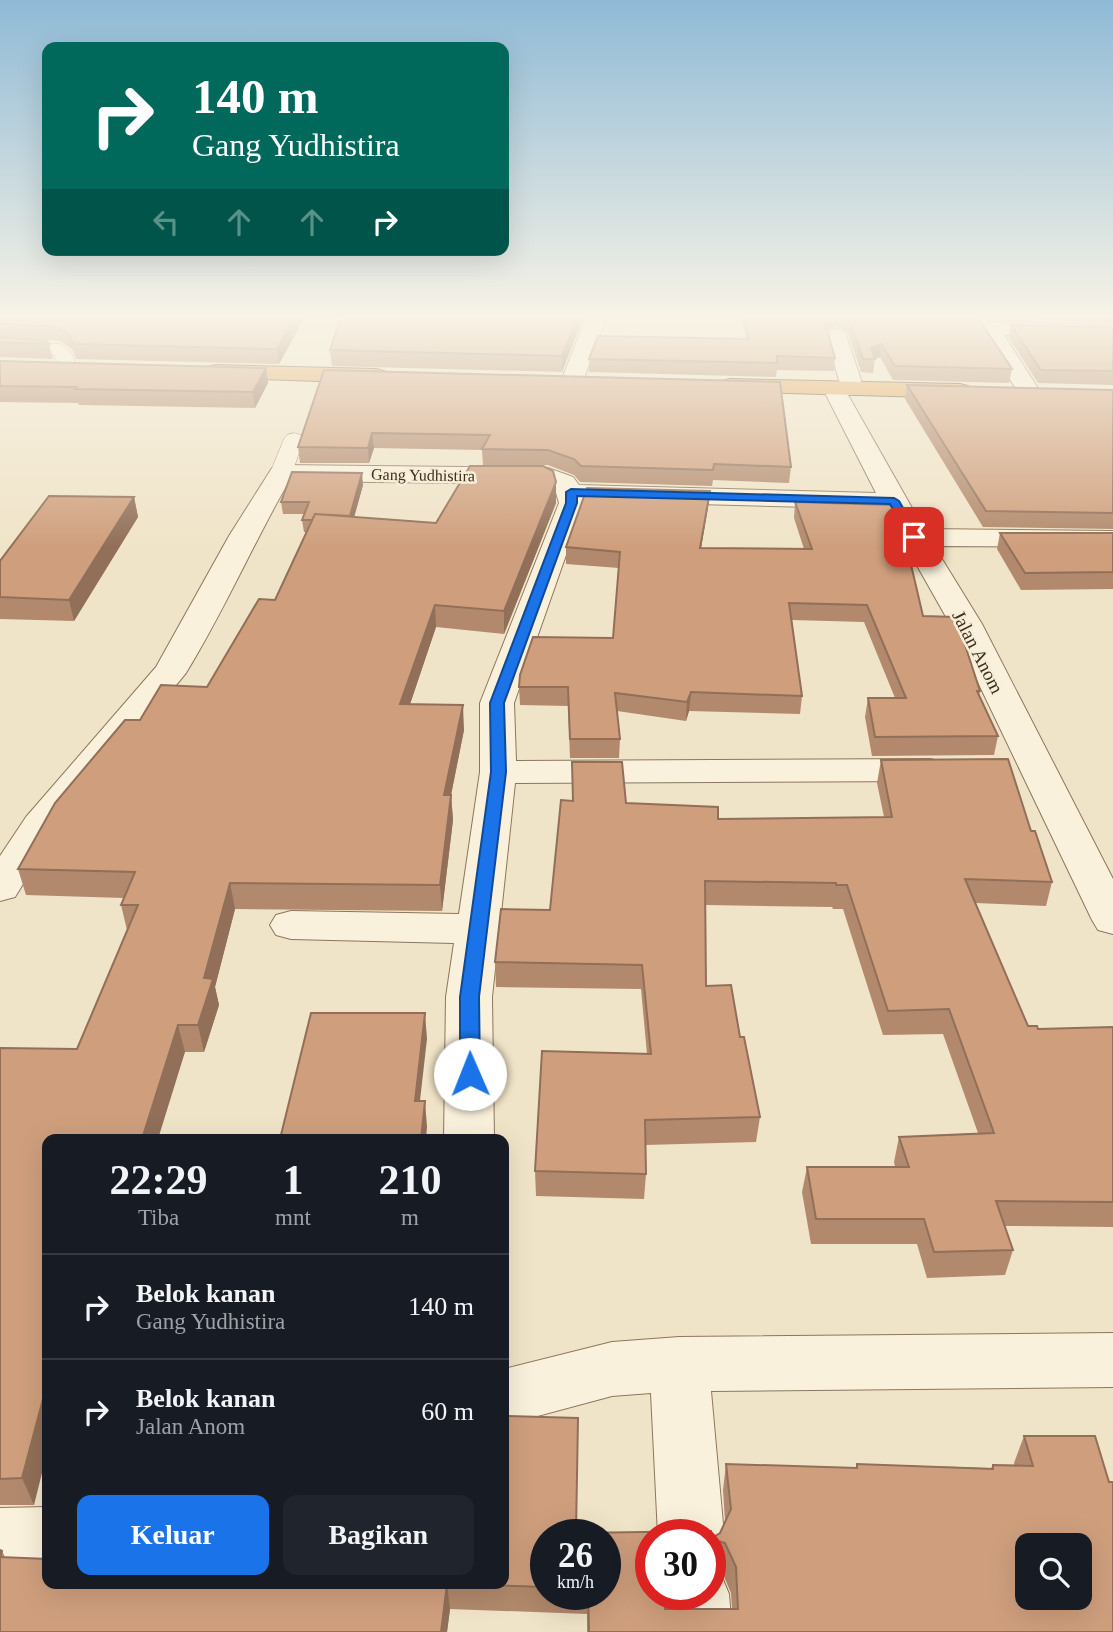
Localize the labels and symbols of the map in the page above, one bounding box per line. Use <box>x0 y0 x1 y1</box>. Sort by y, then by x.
street label: Gang Yudhistira <box>371 466 475 485</box>
pin <box>884 507 944 567</box>
street label: Jalan Anom <box>948 607 1008 697</box>
position arrow <box>433 1037 507 1111</box>
speed limit sign: 30 <box>635 1519 726 1610</box>

